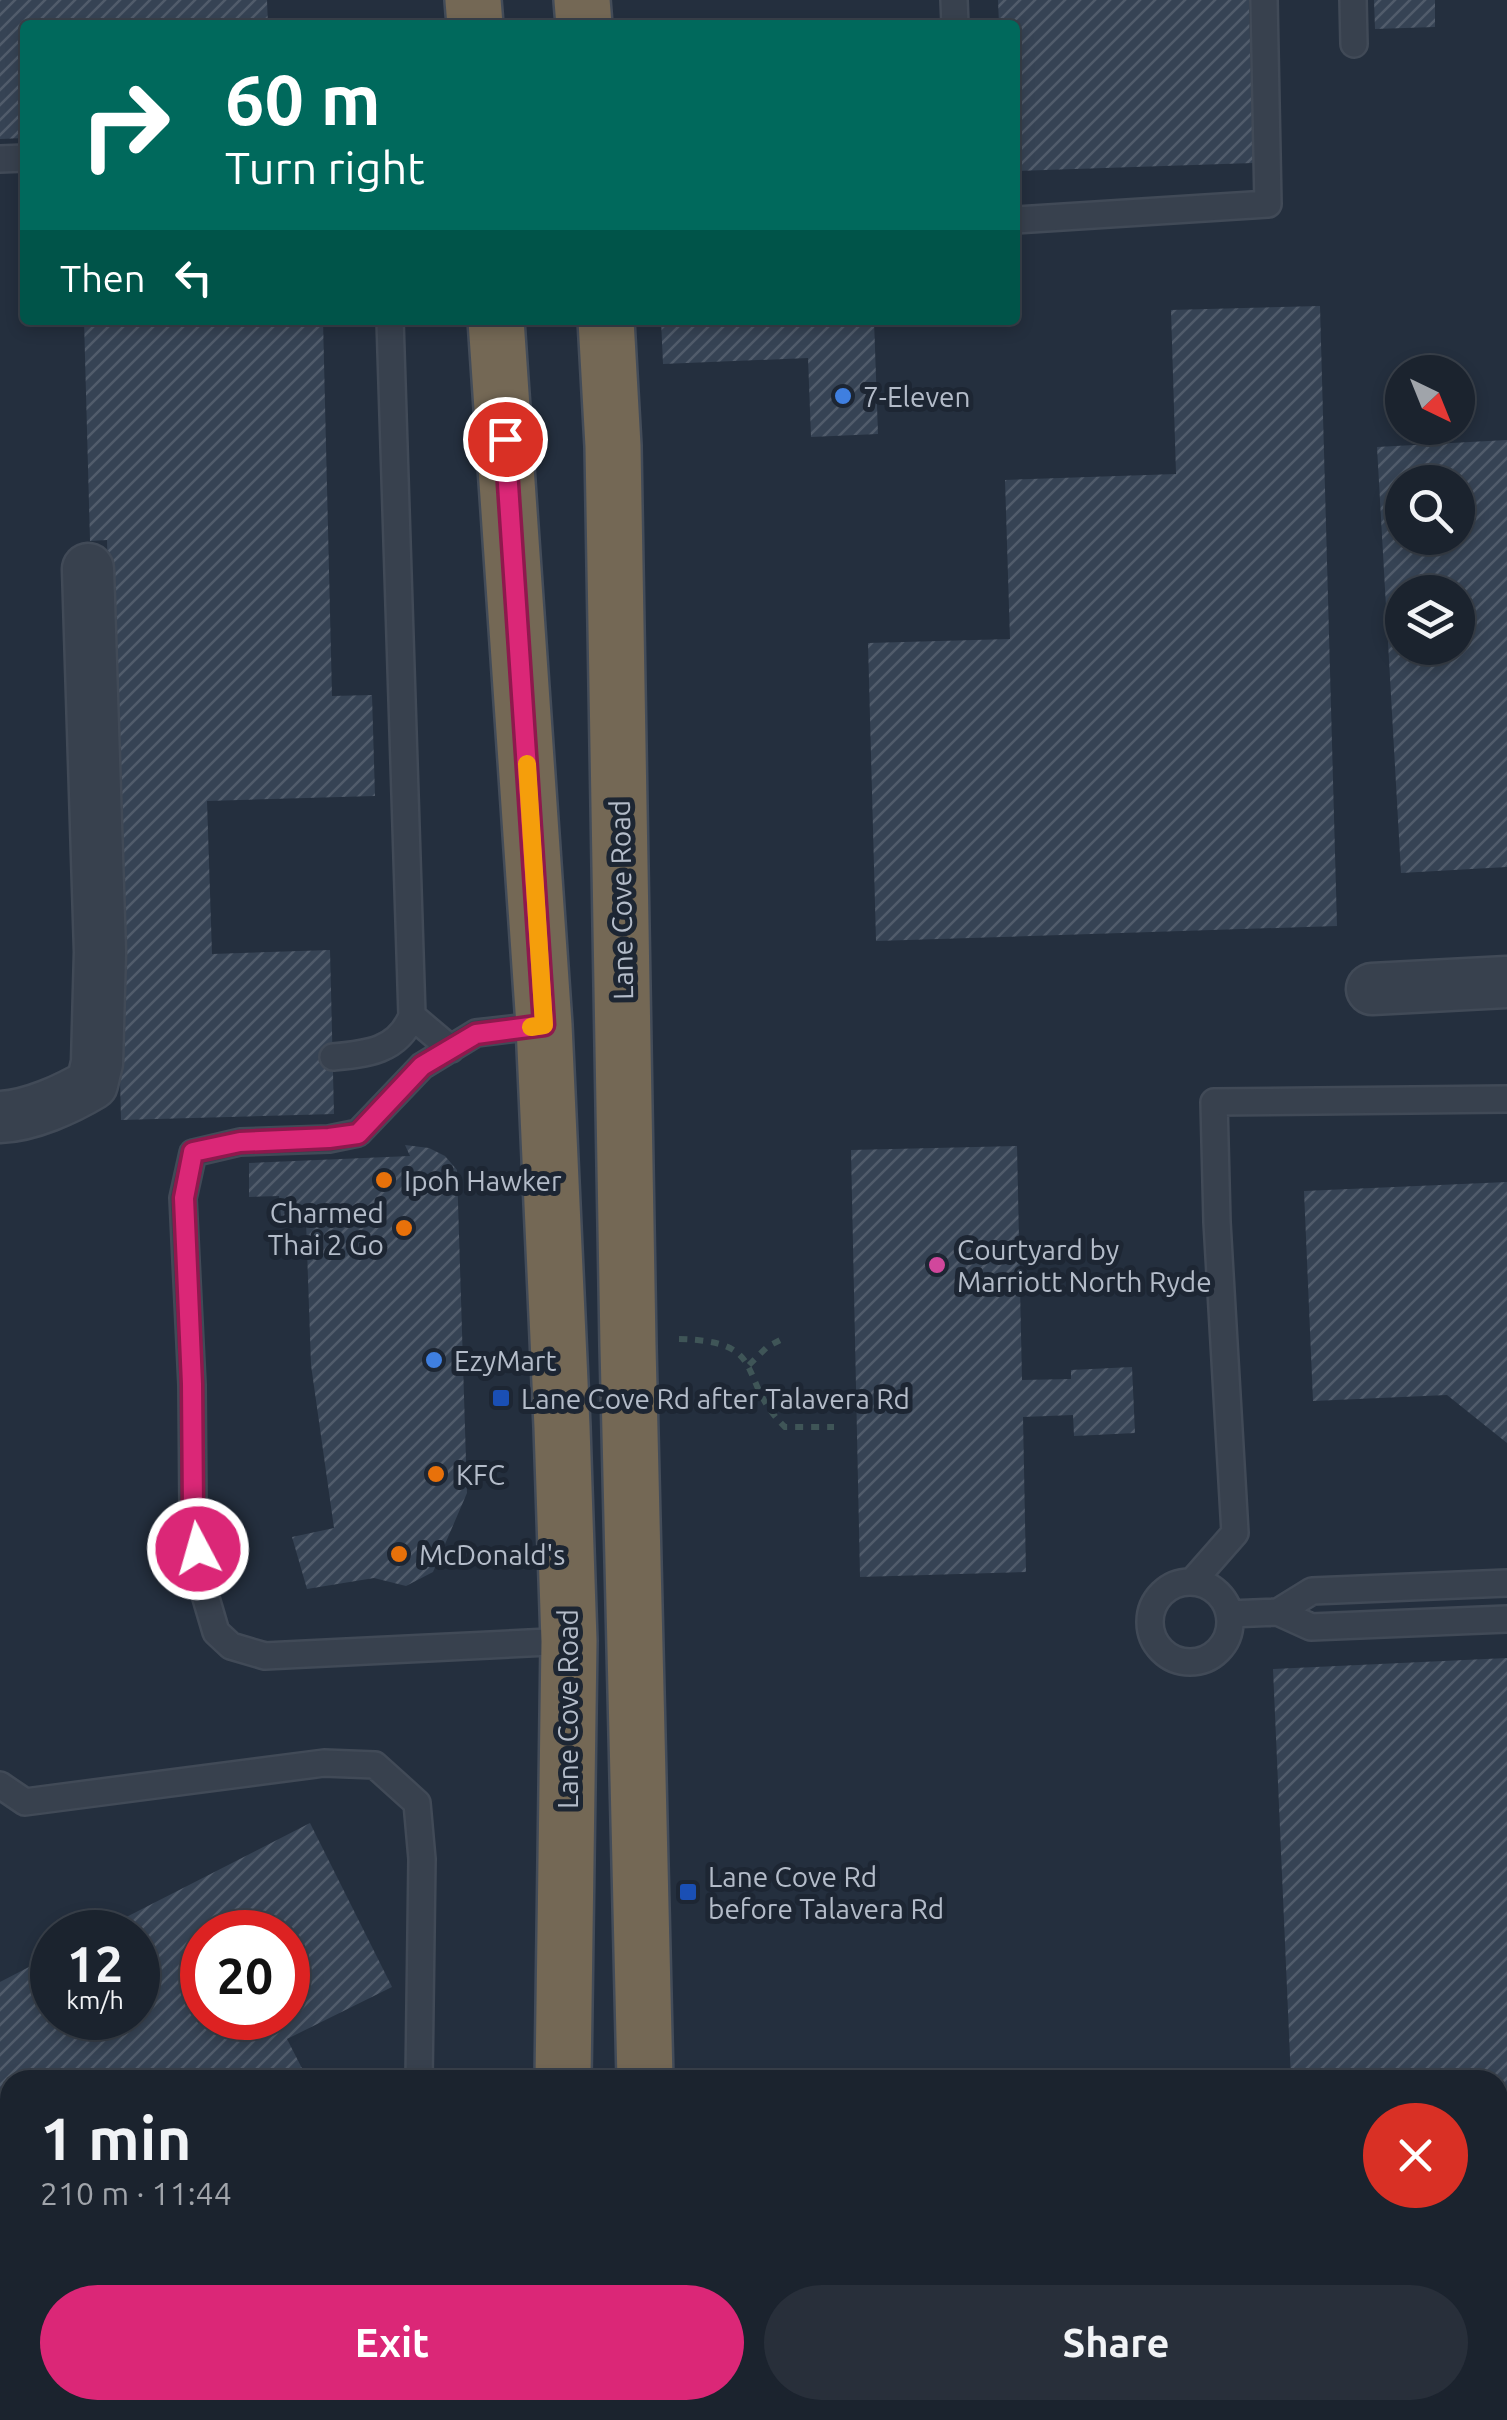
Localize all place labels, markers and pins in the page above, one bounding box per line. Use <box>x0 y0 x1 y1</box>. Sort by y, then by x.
place label: 7-Eleven <box>863 381 970 412</box>
marker: 7-Eleven <box>832 385 854 407</box>
pin <box>463 397 548 482</box>
place label: Ipoh Hawker <box>404 1165 562 1196</box>
marker: Ipoh Hawker <box>373 1169 395 1191</box>
place label: Charmed Thai 2 Go <box>268 1197 384 1260</box>
marker: Charmed Thai 2 Go <box>393 1217 415 1239</box>
place label: Courtyard by Marriott North Ryde <box>957 1234 1212 1297</box>
marker: Courtyard by Marriott North Ryde <box>926 1254 948 1276</box>
place label: EzyMart <box>454 1345 556 1376</box>
marker: EzyMart <box>423 1349 445 1371</box>
place label: Lane Cove Rd after Talavera Rd <box>521 1383 910 1414</box>
marker: Lane Cove Rd after Talavera Rd <box>490 1387 512 1409</box>
place label: KFC <box>456 1459 505 1490</box>
marker: KFC <box>425 1463 447 1485</box>
place label: McDonald's <box>419 1539 566 1570</box>
marker: McDonald's <box>388 1543 410 1565</box>
place label: Lane Cove Rd before Talavera Rd <box>708 1861 944 1924</box>
marker: Lane Cove Rd before Talavera Rd <box>677 1881 699 1903</box>

